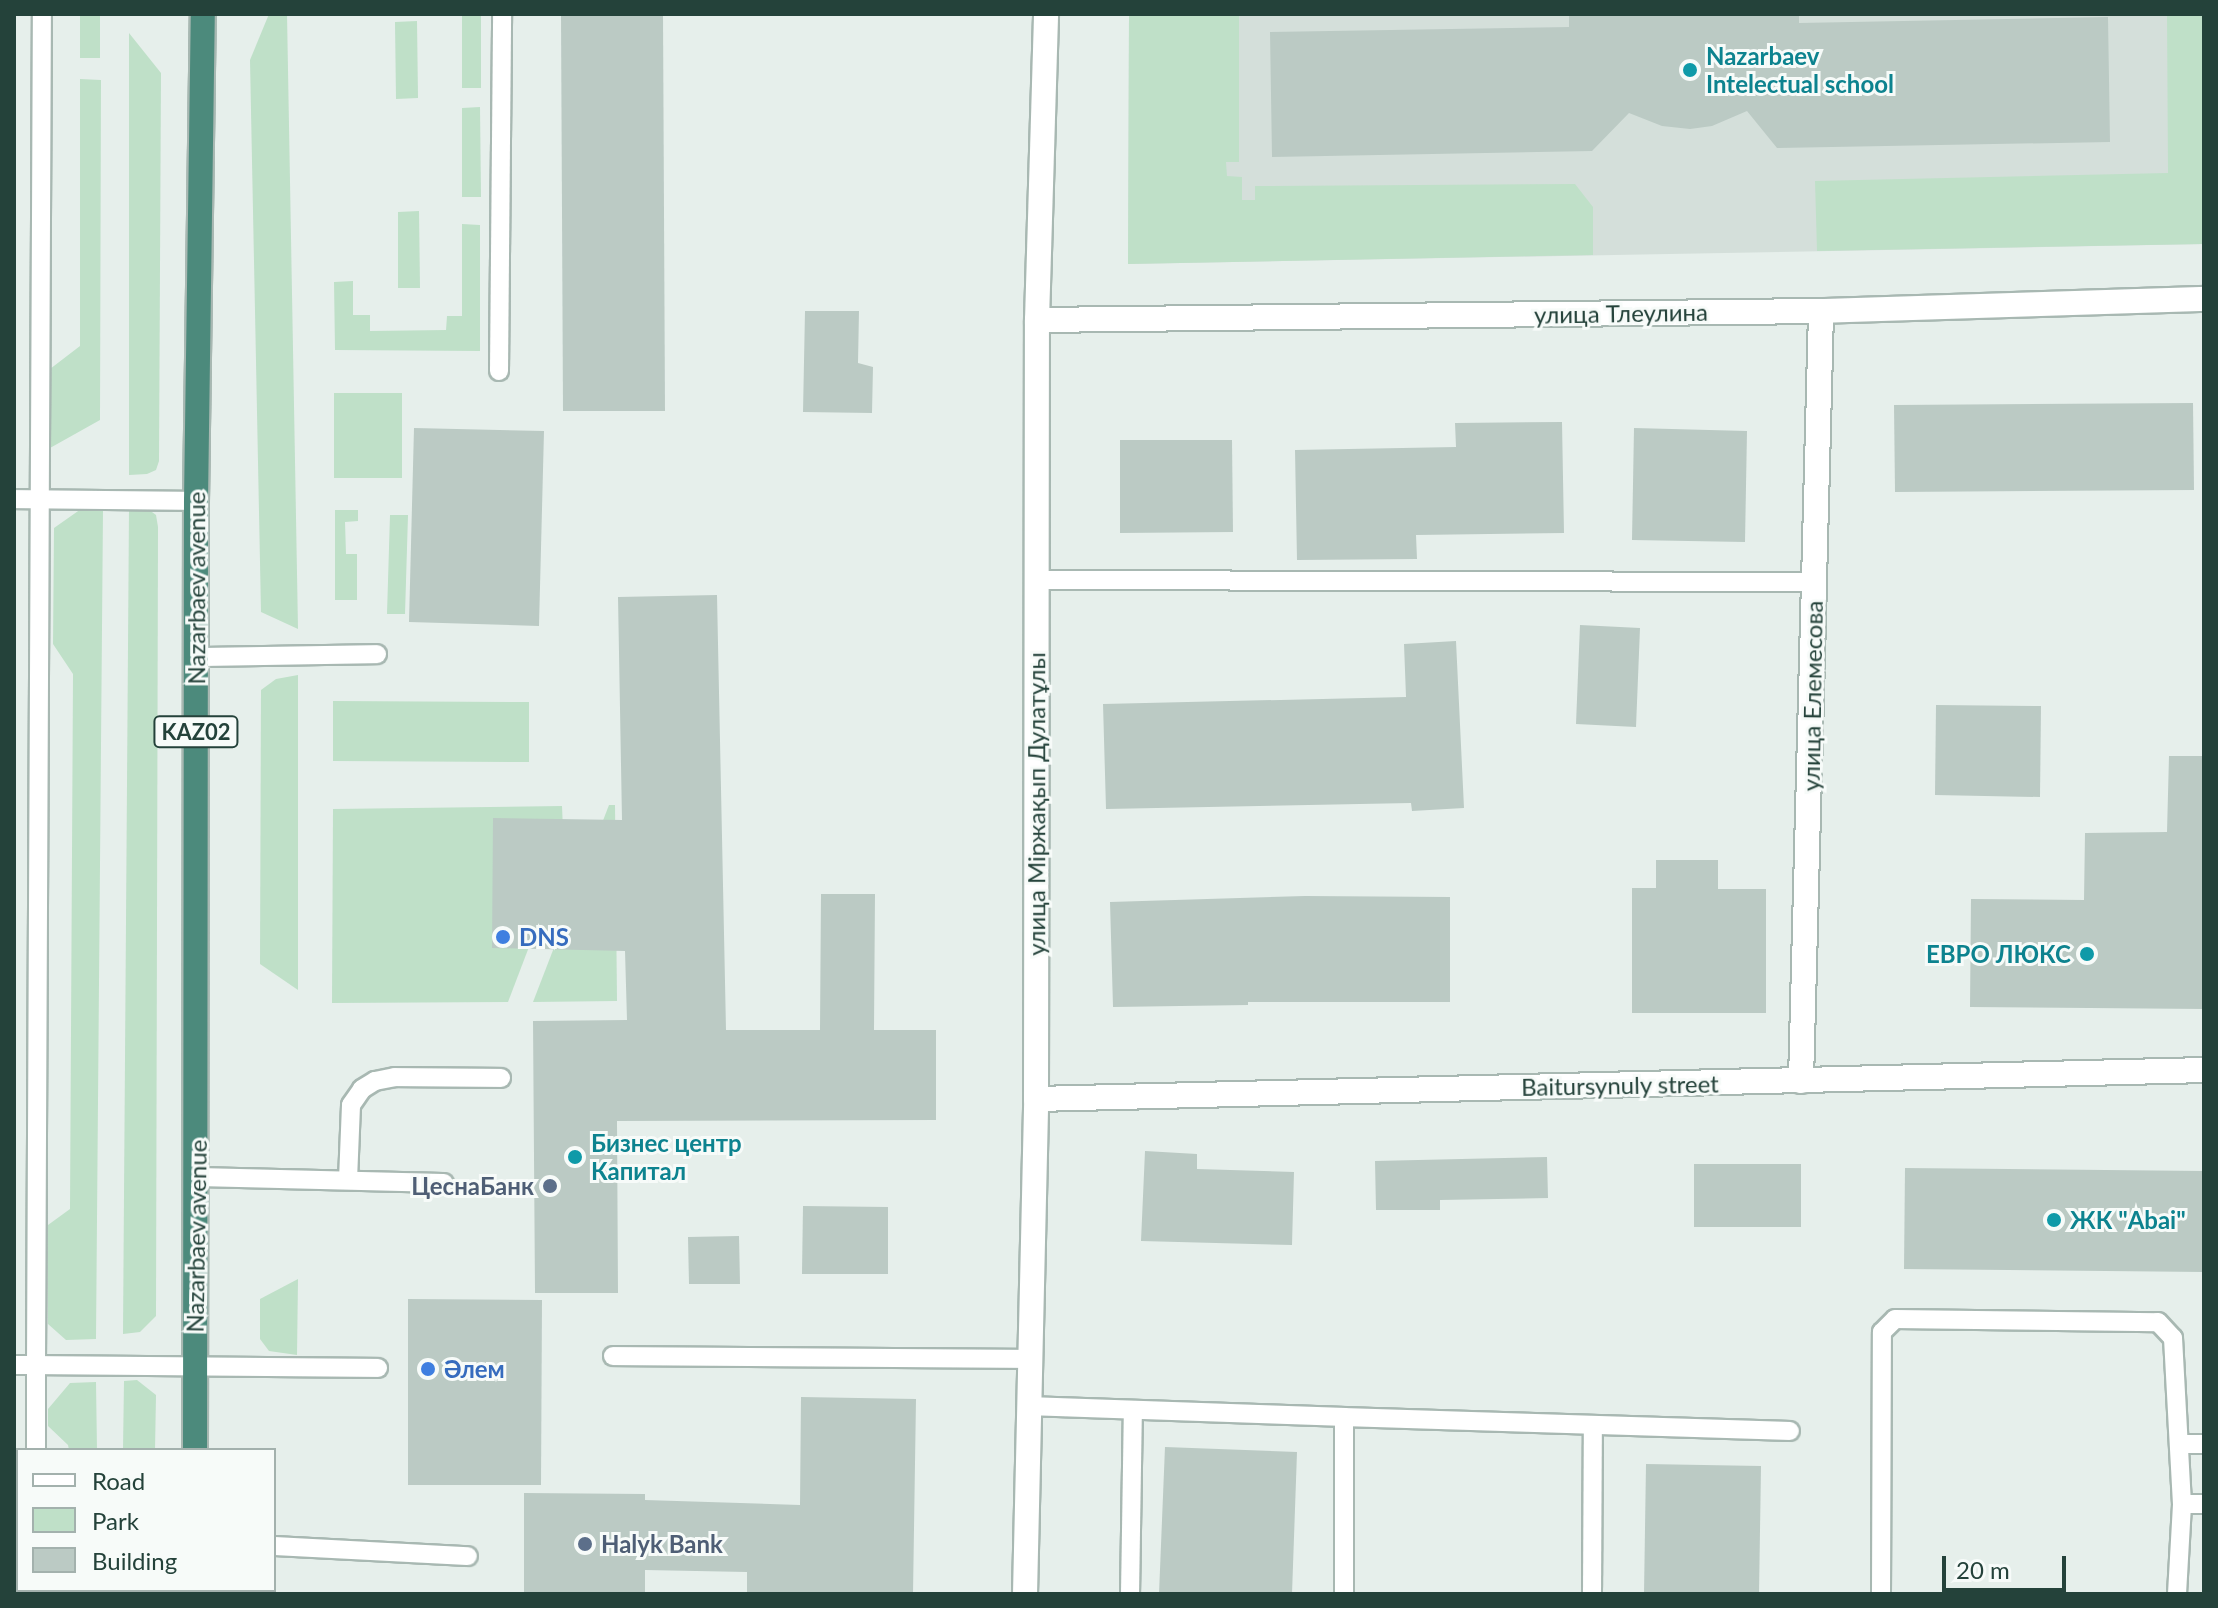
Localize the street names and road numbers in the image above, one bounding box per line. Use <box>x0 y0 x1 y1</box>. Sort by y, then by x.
street label: улица Тлеулина <box>1534 297 1708 329</box>
street label: Nazarbaev avenue <box>182 491 210 685</box>
street label: улица Елемесова <box>1796 600 1828 792</box>
street label: улица Міржақып Дулатұлы <box>1022 652 1050 956</box>
road number: KАZ02 <box>152 714 240 750</box>
street label: Baitursynuly street <box>1521 1069 1719 1101</box>
street label: Nazarbaev avenue <box>180 1139 212 1333</box>

